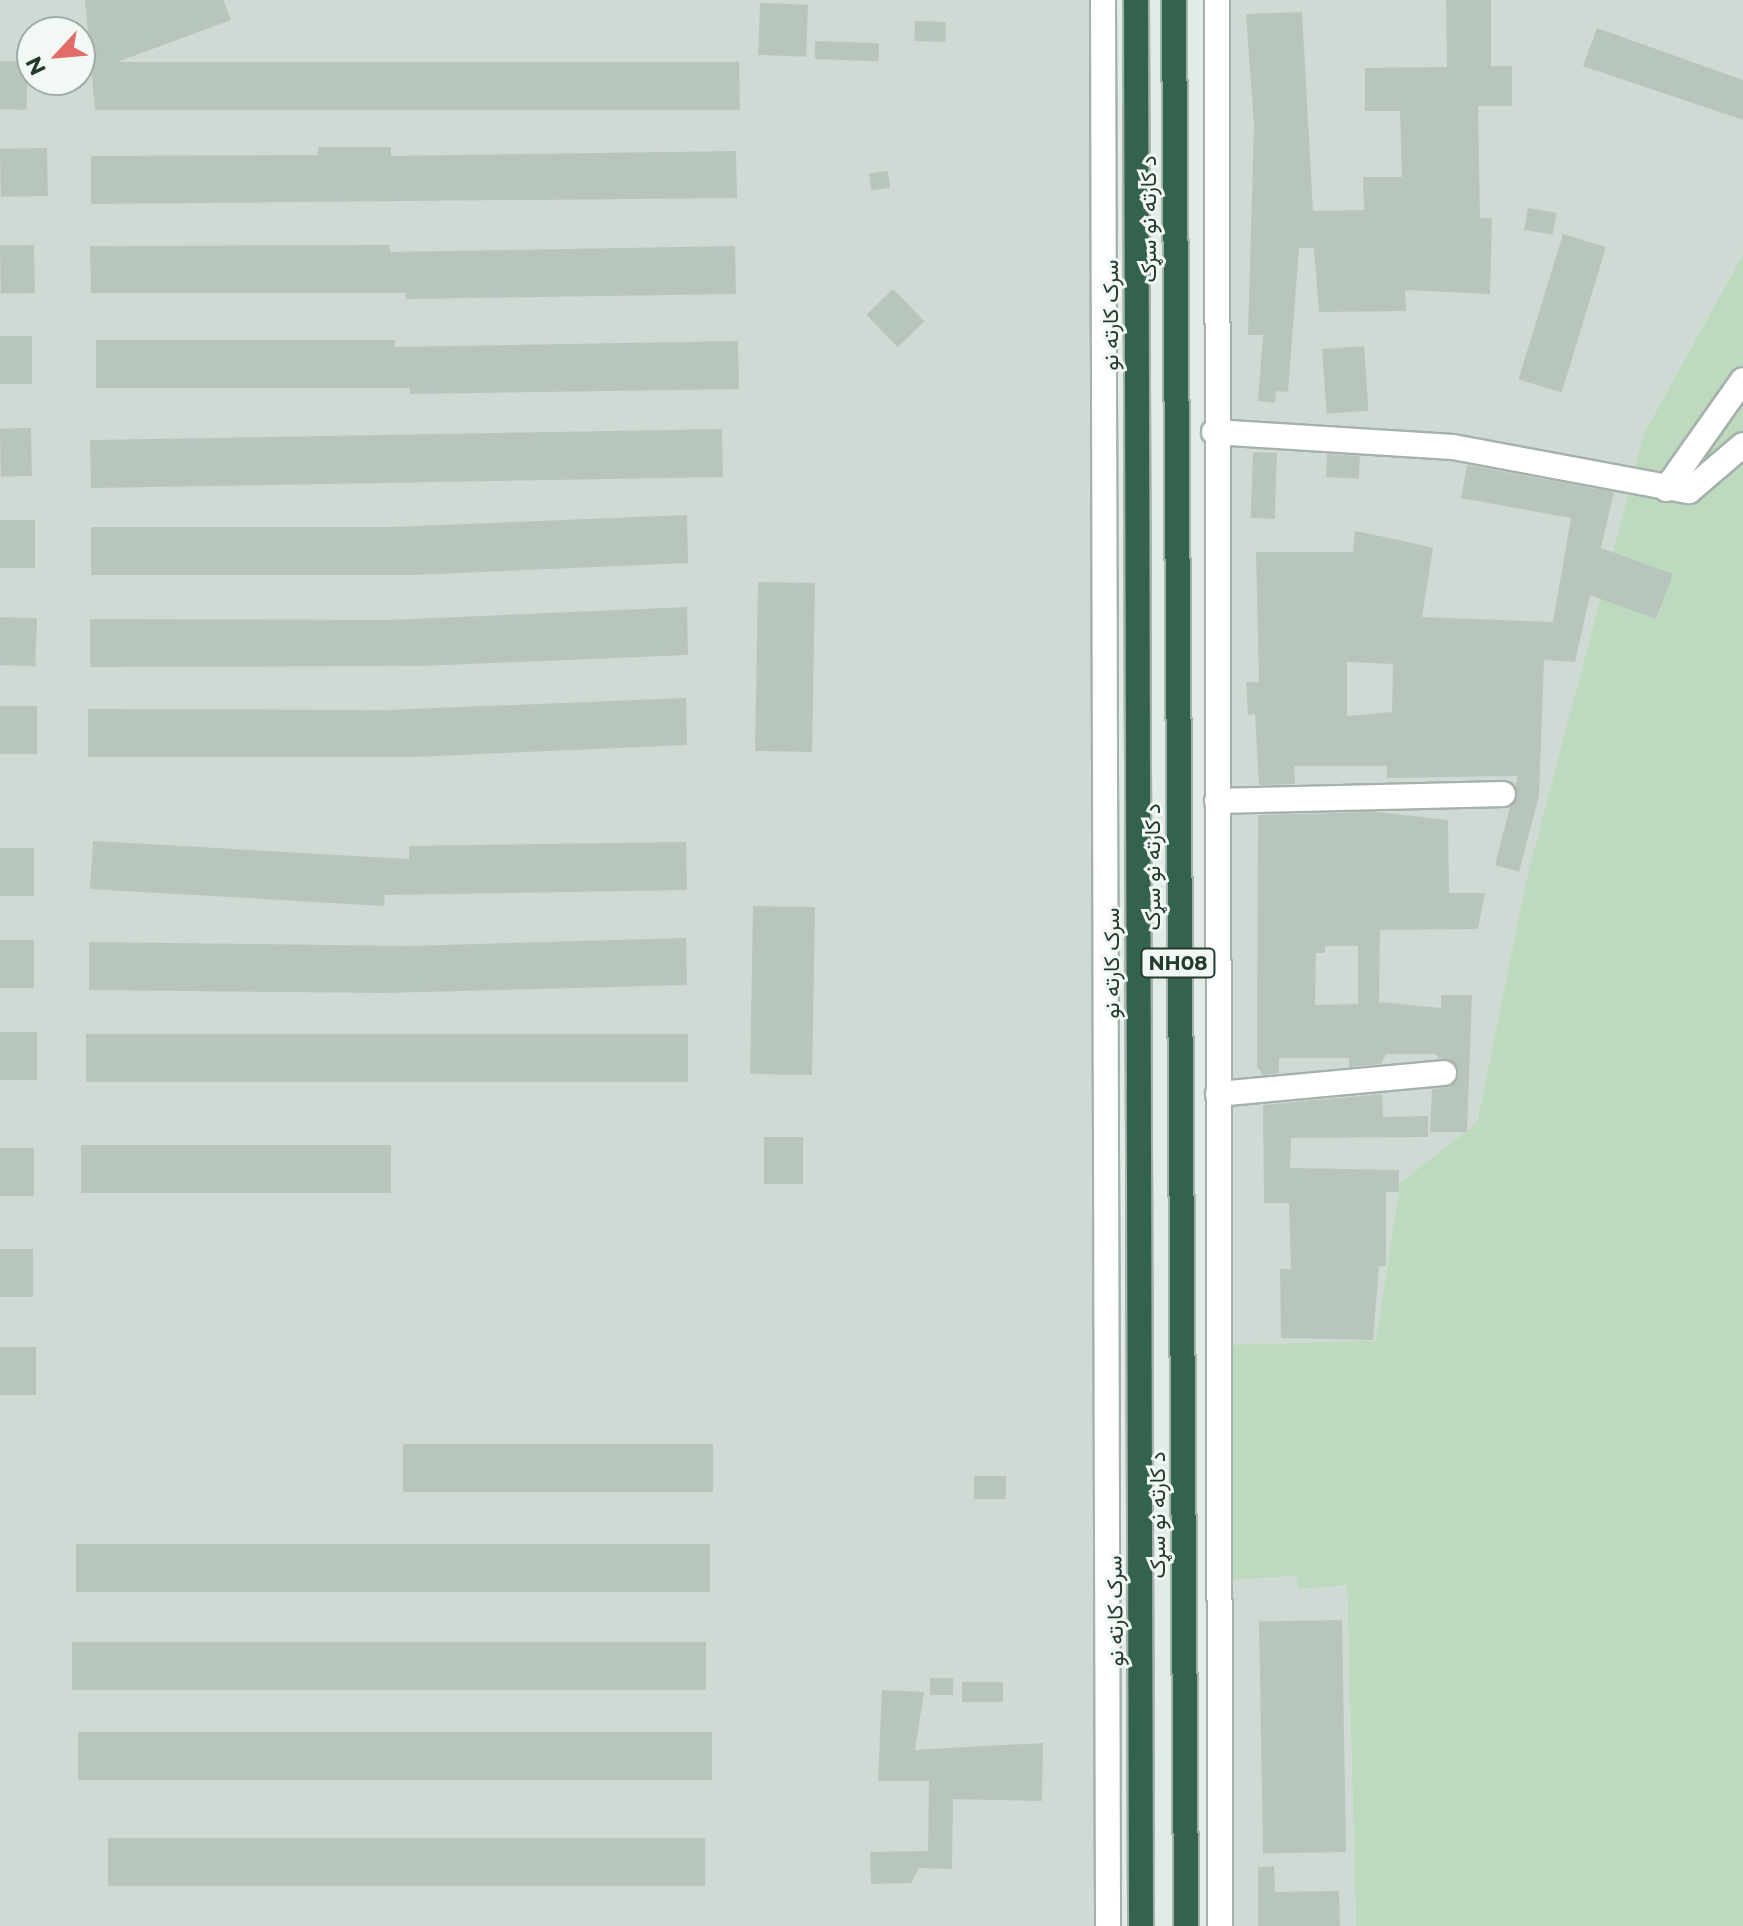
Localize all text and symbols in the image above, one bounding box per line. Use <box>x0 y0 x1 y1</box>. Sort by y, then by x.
north arrow <box>16 16 96 96</box>
text: N <box>20 52 52 80</box>
street label: د کارته نو سړک <box>1136 155 1162 283</box>
street label: سرک کارته نو <box>1098 260 1124 370</box>
street label: د کارته نو سړک <box>1140 803 1166 931</box>
street label: سرک کارته نو <box>1099 908 1125 1018</box>
road number: NH08 <box>1140 947 1216 979</box>
street label: د کارته نو سړک <box>1145 1451 1171 1579</box>
street label: سرک کارته نو <box>1101 1555 1129 1667</box>

